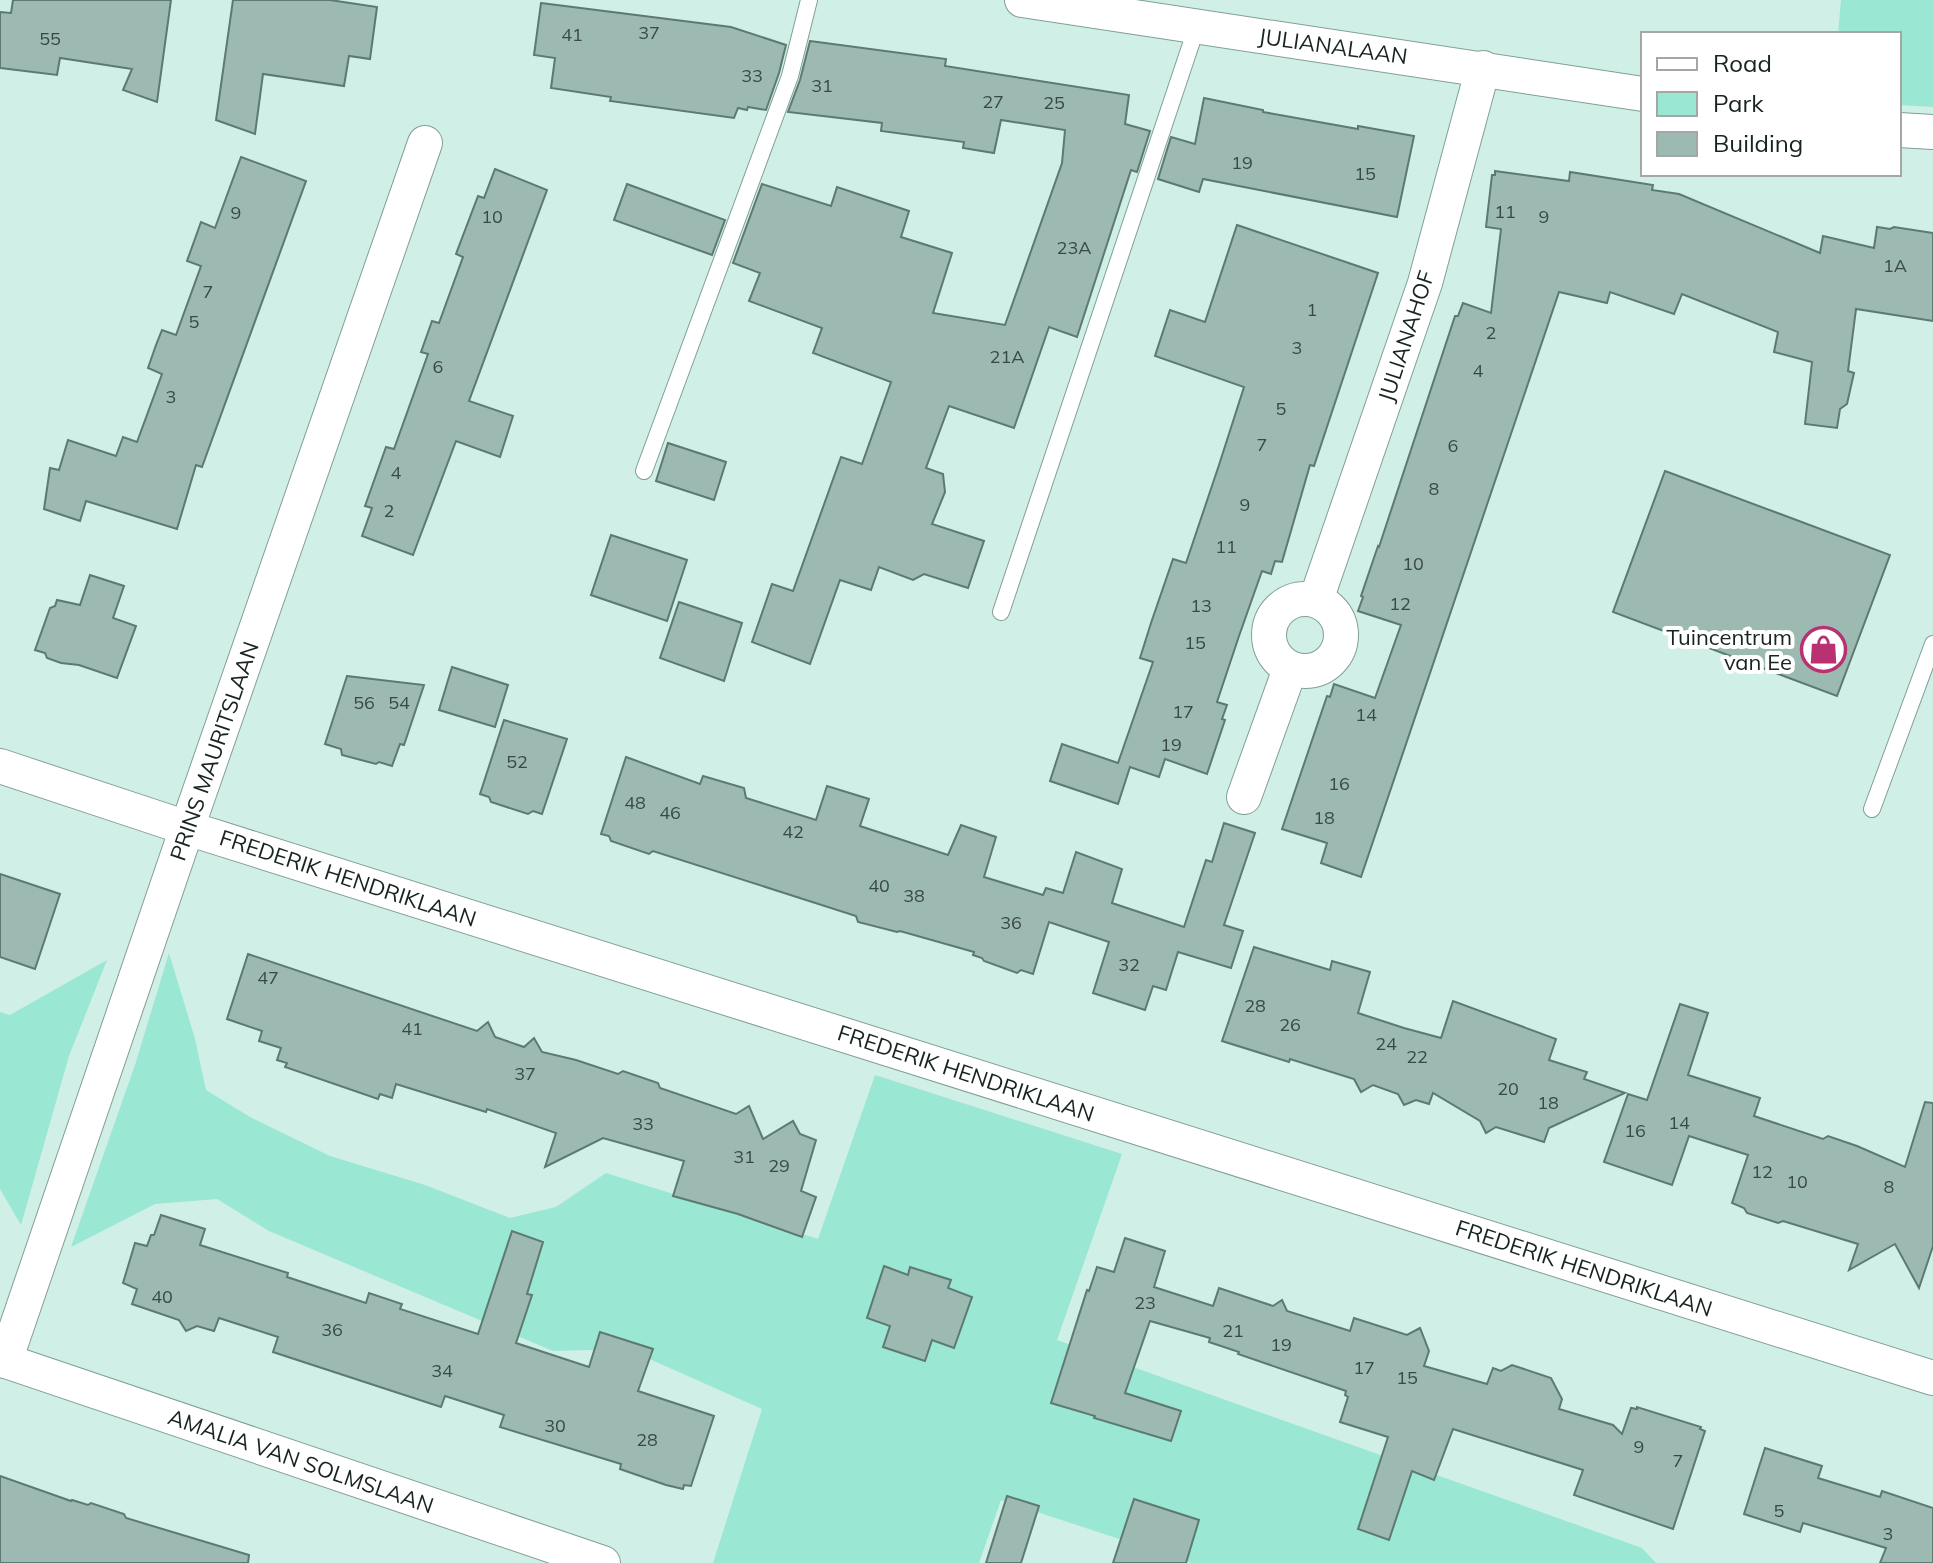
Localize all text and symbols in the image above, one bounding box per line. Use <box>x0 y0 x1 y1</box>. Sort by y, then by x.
house number: 37 <box>638 21 660 44</box>
street label: JULIANALAAN <box>1257 22 1409 70</box>
house number: 41 <box>561 23 583 46</box>
house number: 55 <box>39 27 61 50</box>
legend <box>1641 32 1901 176</box>
text: Road <box>1713 48 1772 78</box>
house number: 33 <box>741 64 763 87</box>
house number: 31 <box>811 74 833 97</box>
text: Park <box>1713 88 1764 118</box>
house number: 27 <box>982 90 1004 113</box>
house number: 25 <box>1043 91 1065 114</box>
text: Building <box>1713 128 1803 158</box>
house number: 19 <box>1231 151 1253 174</box>
house number: 15 <box>1354 162 1376 185</box>
house number: 11 <box>1494 200 1516 223</box>
house number: 9 <box>231 201 241 224</box>
house number: 10 <box>481 205 503 228</box>
house number: 9 <box>1539 205 1549 228</box>
house number: 23A <box>1057 236 1091 259</box>
house number: 1A <box>1883 254 1907 277</box>
street label: JULIANAHOF <box>1372 267 1440 405</box>
house number: 7 <box>203 280 213 303</box>
house number: 1 <box>1307 298 1317 321</box>
house number: 5 <box>189 310 200 333</box>
house number: 2 <box>1486 321 1496 344</box>
house number: 3 <box>1292 336 1302 359</box>
house number: 21A <box>990 345 1024 368</box>
house number: 6 <box>433 355 443 378</box>
house number: 4 <box>1473 359 1484 382</box>
house number: 3 <box>166 385 176 408</box>
house number: 5 <box>1276 397 1287 420</box>
house number: 7 <box>1257 433 1267 456</box>
house number: 6 <box>1448 434 1458 457</box>
house number: 4 <box>391 461 402 484</box>
house number: 8 <box>1429 477 1439 500</box>
house number: 9 <box>1240 493 1250 516</box>
house number: 2 <box>384 499 394 522</box>
house number: 11 <box>1215 535 1237 558</box>
house number: 10 <box>1402 552 1424 575</box>
house number: 12 <box>1389 592 1411 615</box>
house number: 13 <box>1190 594 1212 617</box>
place label: Tuincentrum van Ee <box>1666 623 1792 676</box>
shop icon: Tuincentrum van Ee <box>1799 626 1847 674</box>
house number: 15 <box>1184 631 1206 654</box>
street label: PRINS MAURITSLAAN <box>163 638 265 864</box>
house number: 56 <box>353 691 375 714</box>
house number: 54 <box>388 691 410 714</box>
house number: 17 <box>1172 700 1194 723</box>
house number: 14 <box>1355 703 1377 726</box>
house number: 19 <box>1160 733 1182 756</box>
house number: 52 <box>506 750 528 773</box>
house number: 16 <box>1328 772 1350 795</box>
house number: 48 <box>624 791 646 814</box>
house number: 46 <box>659 801 681 824</box>
house number: 18 <box>1313 806 1335 829</box>
house number: 42 <box>782 820 804 843</box>
street label: FREDERIK HENDRIKLAAN <box>216 823 480 933</box>
house number: 40 <box>868 874 890 897</box>
house number: 38 <box>903 884 925 907</box>
house number: 36 <box>1000 911 1022 934</box>
house number: 32 <box>1118 953 1140 976</box>
house number: 47 <box>257 966 279 989</box>
house number: 28 <box>1244 994 1266 1017</box>
house number: 26 <box>1279 1013 1301 1036</box>
house number: 41 <box>401 1017 423 1040</box>
street label: FREDERIK HENDRIKLAAN <box>834 1018 1098 1128</box>
house number: 24 <box>1375 1032 1397 1055</box>
house number: 22 <box>1406 1045 1428 1068</box>
house number: 37 <box>514 1062 536 1085</box>
house number: 20 <box>1497 1077 1519 1100</box>
house number: 18 <box>1537 1091 1559 1114</box>
house number: 14 <box>1668 1111 1690 1134</box>
house number: 33 <box>632 1112 654 1135</box>
house number: 16 <box>1624 1119 1646 1142</box>
house number: 31 <box>733 1145 755 1168</box>
house number: 29 <box>768 1154 790 1177</box>
house number: 12 <box>1751 1160 1773 1183</box>
house number: 10 <box>1786 1170 1808 1193</box>
house number: 8 <box>1884 1175 1894 1198</box>
street label: FREDERIK HENDRIKLAAN <box>1452 1213 1716 1323</box>
house number: 40 <box>151 1285 173 1308</box>
house number: 23 <box>1134 1291 1156 1314</box>
house number: 36 <box>321 1318 343 1341</box>
house number: 21 <box>1222 1319 1244 1342</box>
house number: 19 <box>1270 1333 1292 1356</box>
house number: 17 <box>1353 1356 1375 1379</box>
house number: 34 <box>431 1359 453 1382</box>
house number: 15 <box>1396 1366 1418 1389</box>
street label: AMALIA VAN SOLMSLAAN <box>165 1402 437 1520</box>
house number: 30 <box>544 1414 566 1437</box>
house number: 28 <box>636 1428 658 1451</box>
house number: 9 <box>1634 1435 1644 1458</box>
house number: 7 <box>1673 1449 1683 1472</box>
house number: 5 <box>1774 1499 1785 1522</box>
house number: 3 <box>1883 1522 1893 1545</box>

